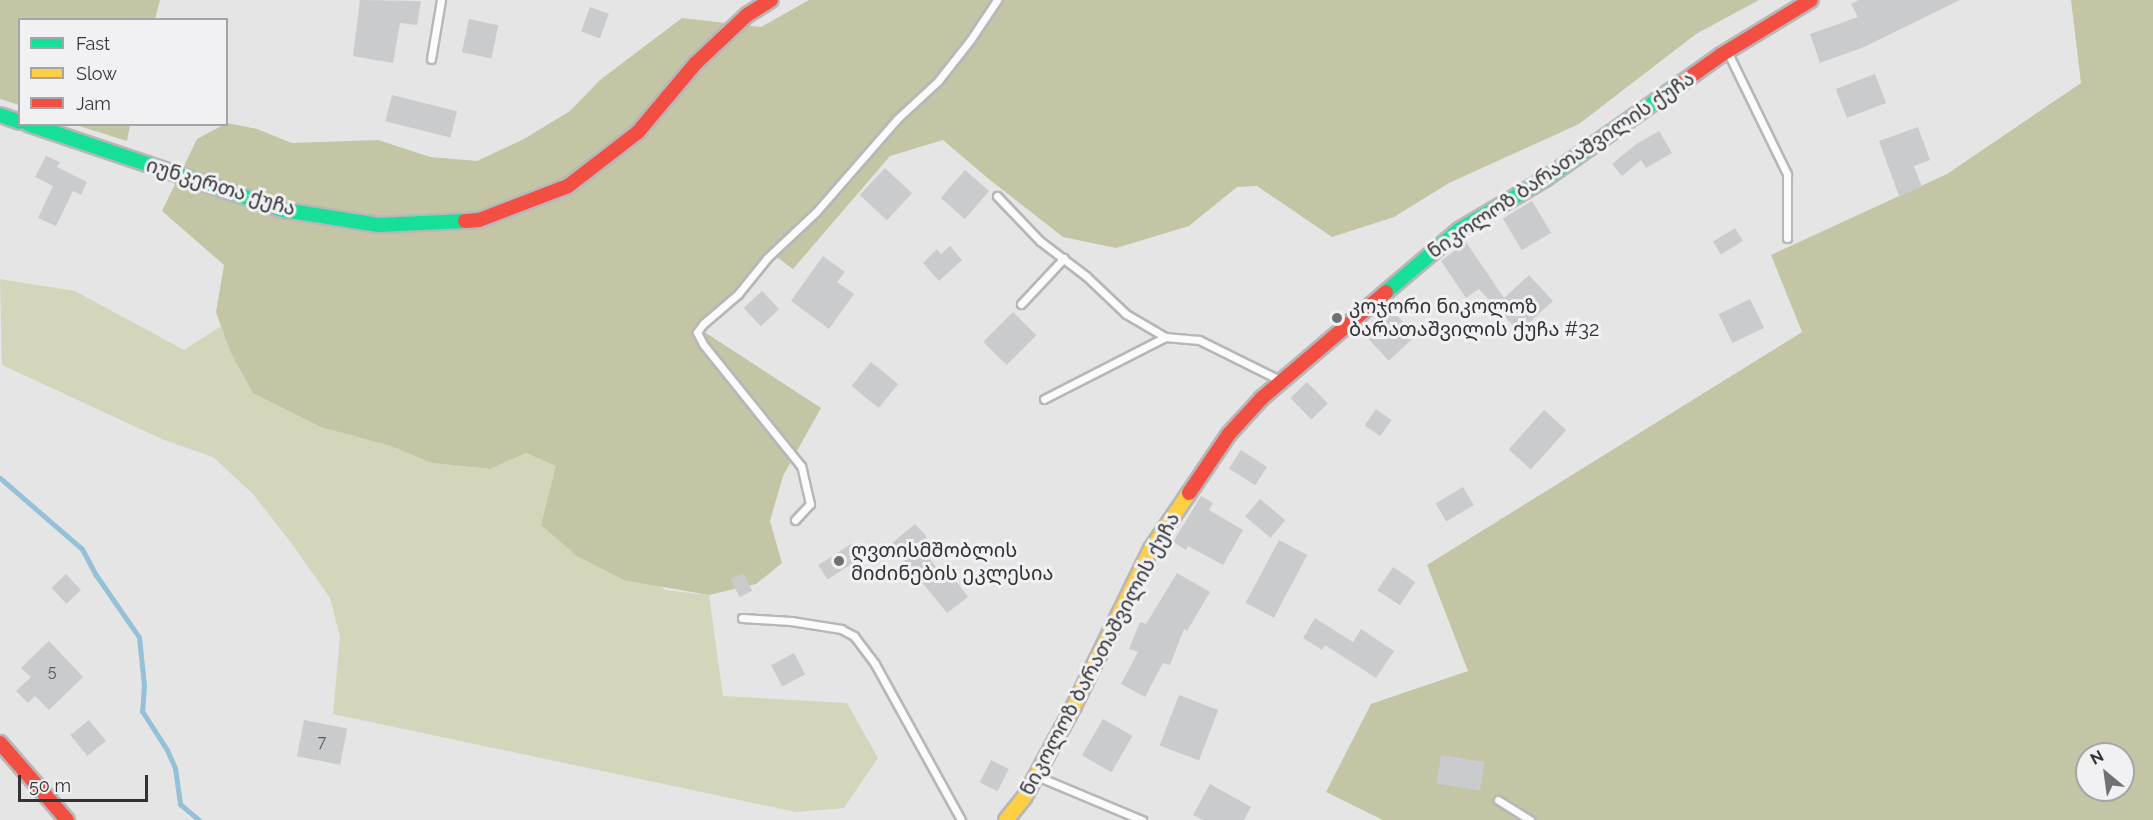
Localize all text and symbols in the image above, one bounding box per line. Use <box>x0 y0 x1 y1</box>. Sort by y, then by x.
legend <box>18 18 228 126</box>
text: Fast <box>76 33 110 54</box>
text: Slow <box>76 63 117 84</box>
street label: ნიკოლოზ ბარათაშვილის ქუჩა <box>1423 67 1699 263</box>
text: Jam <box>76 93 111 114</box>
street label: იუნკერთა ქუჩა <box>143 153 299 221</box>
place label: კოჯორი ნიკოლოზ ბარათაშვილის ქუჩა #32 <box>1349 294 1599 341</box>
marker: კოჯორი ნიკოლოზ ბარათაშვილის ქუჩა #32 <box>1330 311 1344 325</box>
street label: ნიკოლოზ ბარათაშვილის ქუჩა <box>1015 509 1185 799</box>
place label: ღვთისმშობლის მიძინების ეკლესია <box>851 538 1053 585</box>
marker: ღვთისმშობლის მიძინების ეკლესია <box>832 554 846 568</box>
house number: 5 <box>48 662 56 682</box>
house number: 7 <box>318 732 326 752</box>
north arrow <box>2075 742 2135 802</box>
text: N <box>2087 746 2107 769</box>
scale bar <box>21 763 152 801</box>
text: 50 m <box>29 775 71 796</box>

